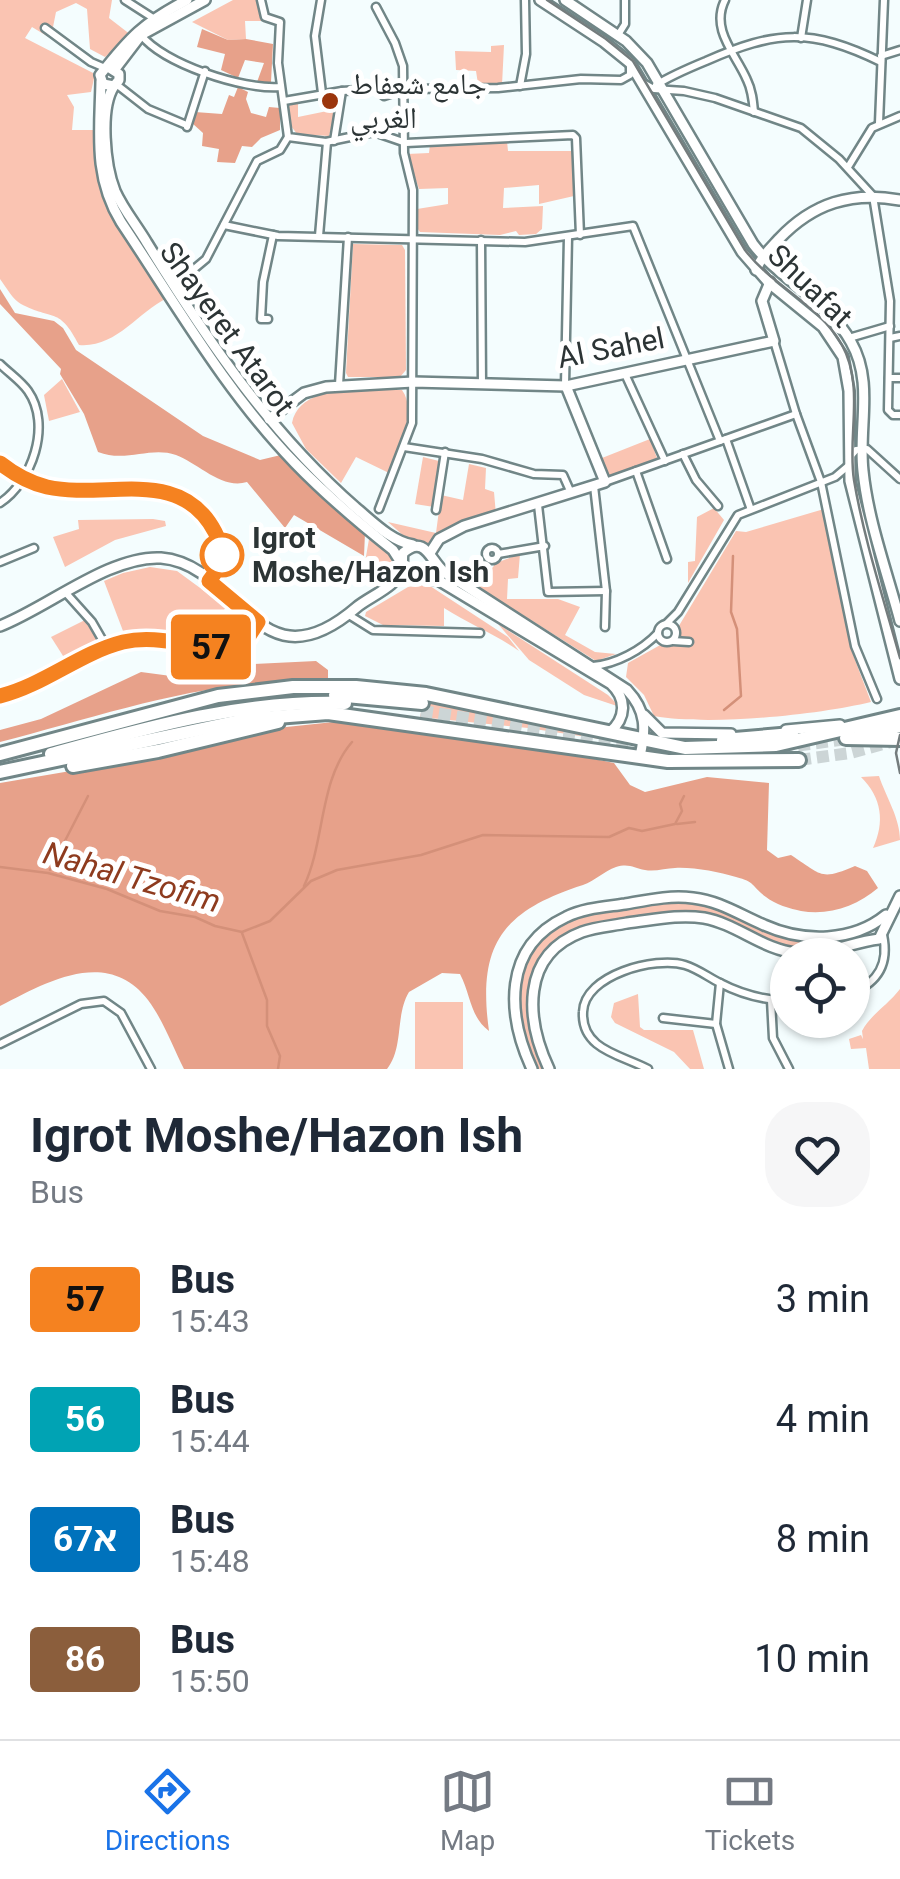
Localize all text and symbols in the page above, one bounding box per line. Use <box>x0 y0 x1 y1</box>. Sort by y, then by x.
place label: جامع شعفاط الغربي <box>350 66 487 142</box>
marker: جامع شعفاط الغربي <box>319 90 341 112</box>
street label: Shayeret Atarot <box>153 235 302 422</box>
street label: Shuafat <box>761 237 860 334</box>
street label: Al Sahel <box>554 320 667 375</box>
place label: Igrot Moshe/Hazon Ish <box>252 520 489 589</box>
marker: Igrot Moshe/Hazon Ish <box>201 534 243 576</box>
line badge: 57 <box>166 614 256 680</box>
text: 57 <box>191 627 231 668</box>
water label: Nahal Tzofim <box>39 834 225 920</box>
map controls <box>770 938 870 1038</box>
button: locate <box>770 938 870 1038</box>
button: heart <box>765 1102 870 1207</box>
text: Igrot Moshe/Hazon Ish <box>30 1107 523 1164</box>
text: Bus <box>30 1173 84 1211</box>
text: Bus <box>170 1258 235 1302</box>
text: 3 min <box>776 1277 870 1321</box>
text: 57 <box>65 1279 105 1320</box>
text: 15:43 <box>170 1302 250 1340</box>
text: Bus <box>170 1378 235 1422</box>
text: 4 min <box>776 1397 870 1441</box>
text: 56 <box>65 1399 105 1440</box>
text: 15:44 <box>170 1422 250 1460</box>
text: Bus <box>170 1498 235 1542</box>
text: 8 min <box>776 1517 870 1561</box>
text: 67א <box>53 1519 117 1560</box>
text: 15:48 <box>170 1542 250 1580</box>
text: Bus <box>170 1618 235 1662</box>
text: 10 min <box>754 1637 870 1681</box>
text: 86 <box>65 1639 105 1680</box>
text: 15:50 <box>170 1662 250 1700</box>
tab: Directions <box>105 1764 230 1857</box>
tab: Map <box>440 1764 495 1857</box>
tab: Tickets <box>705 1764 795 1857</box>

